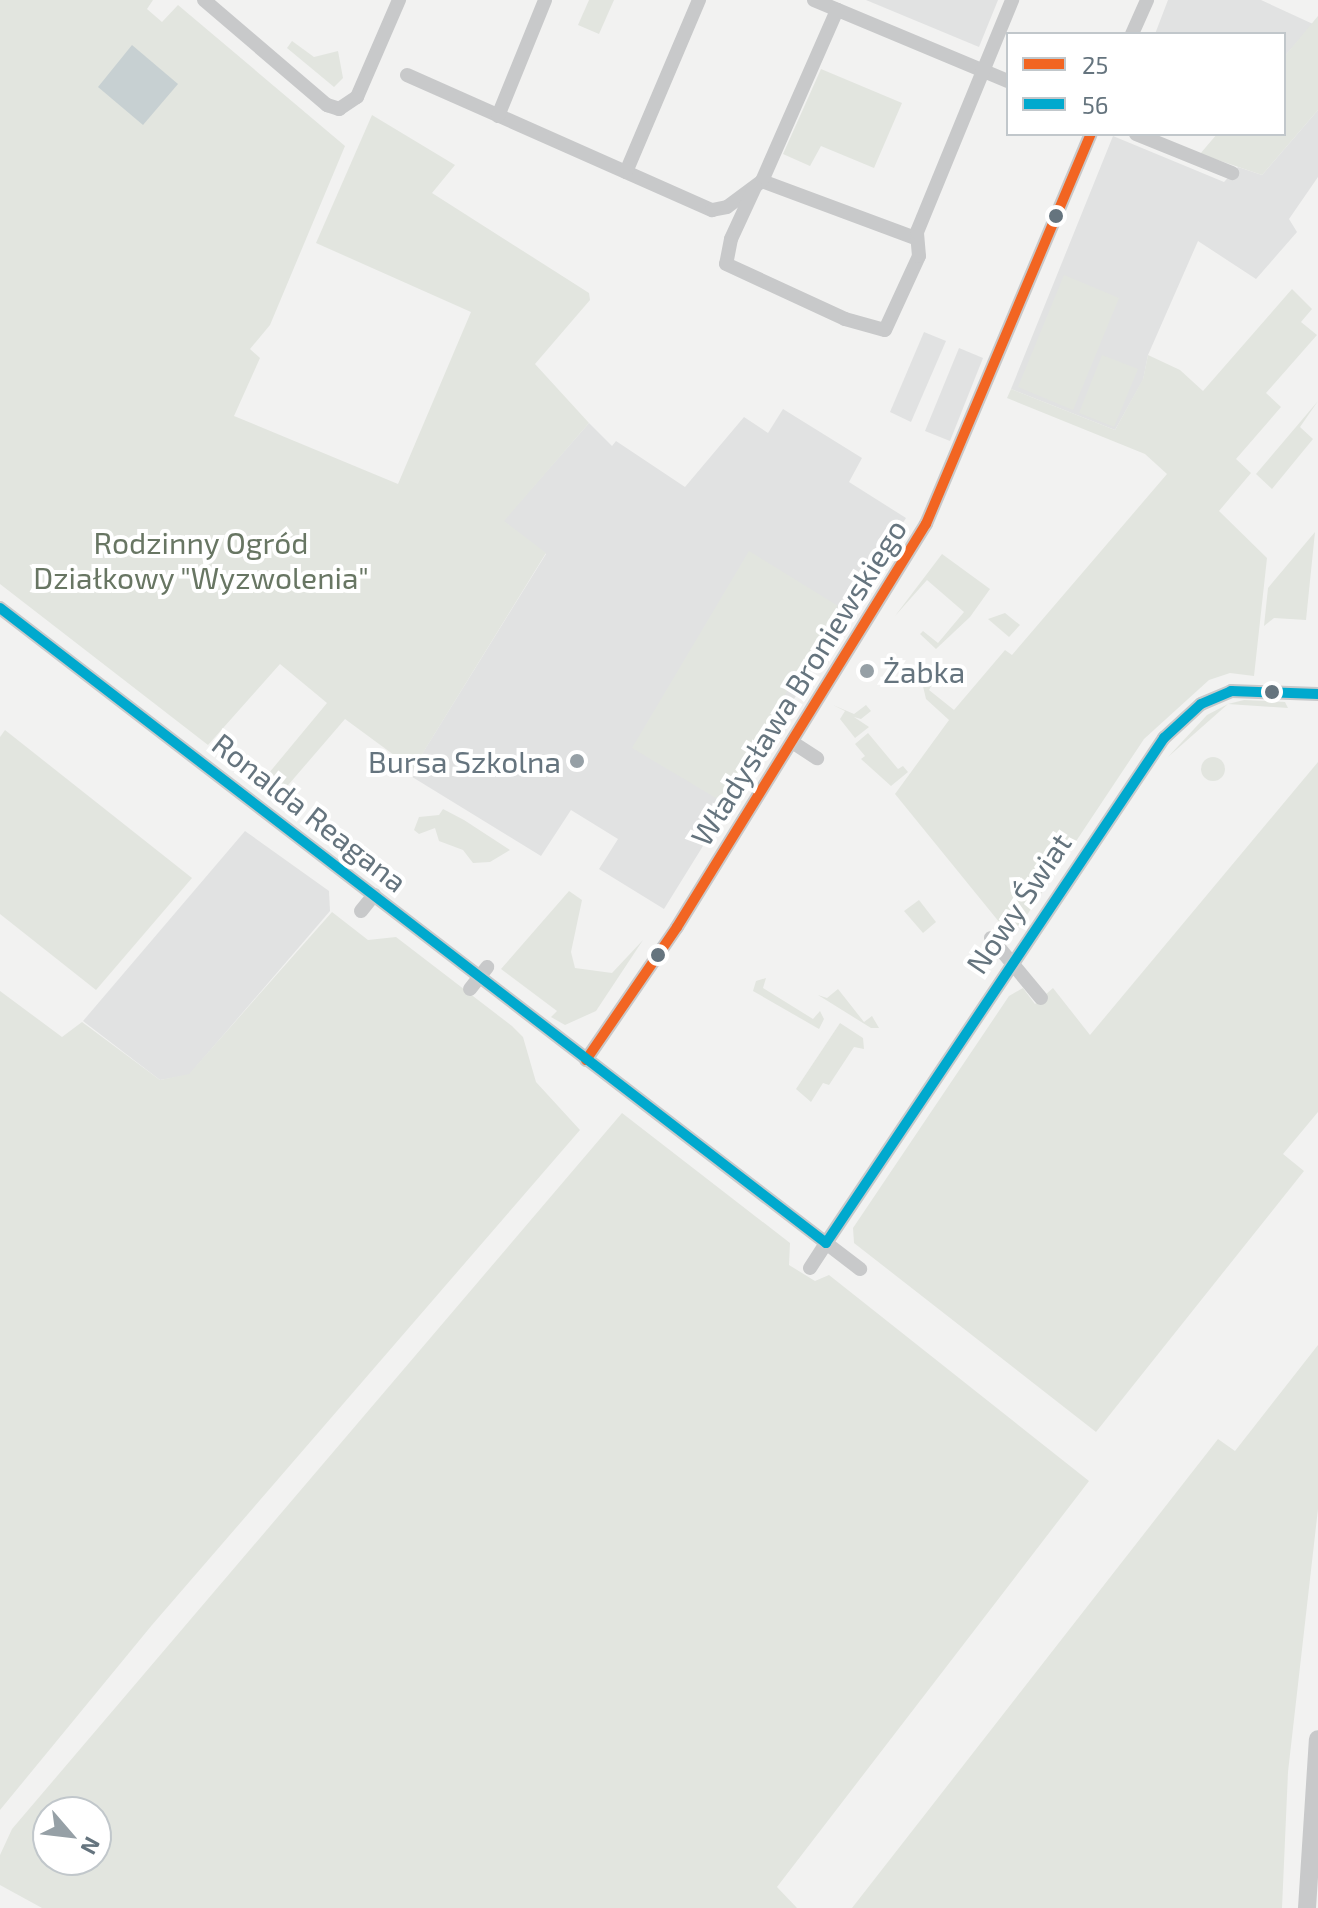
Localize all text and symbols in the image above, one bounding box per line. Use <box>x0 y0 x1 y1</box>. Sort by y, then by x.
legend <box>1006 32 1286 136</box>
text: 25 <box>1082 50 1108 79</box>
text: 56 <box>1082 90 1109 119</box>
unlabelled marker <box>1048 208 1064 224</box>
street label: Władysława Broniewskiego <box>683 512 913 852</box>
park label: Rodzinny Ogród Działkowy "Wyzwolenia" <box>33 524 369 594</box>
place label: Żabka <box>883 653 965 689</box>
marker: Żabka <box>858 662 876 680</box>
unlabelled marker <box>1264 684 1280 700</box>
street label: Ronalda Reagana <box>206 725 414 899</box>
place label: Bursa Szkolna <box>368 743 561 779</box>
marker: Bursa Szkolna <box>568 752 586 770</box>
street label: Nowy Świat <box>958 826 1078 980</box>
unlabelled marker <box>650 947 666 963</box>
north arrow <box>32 1796 112 1876</box>
text: N <box>76 1833 107 1859</box>

